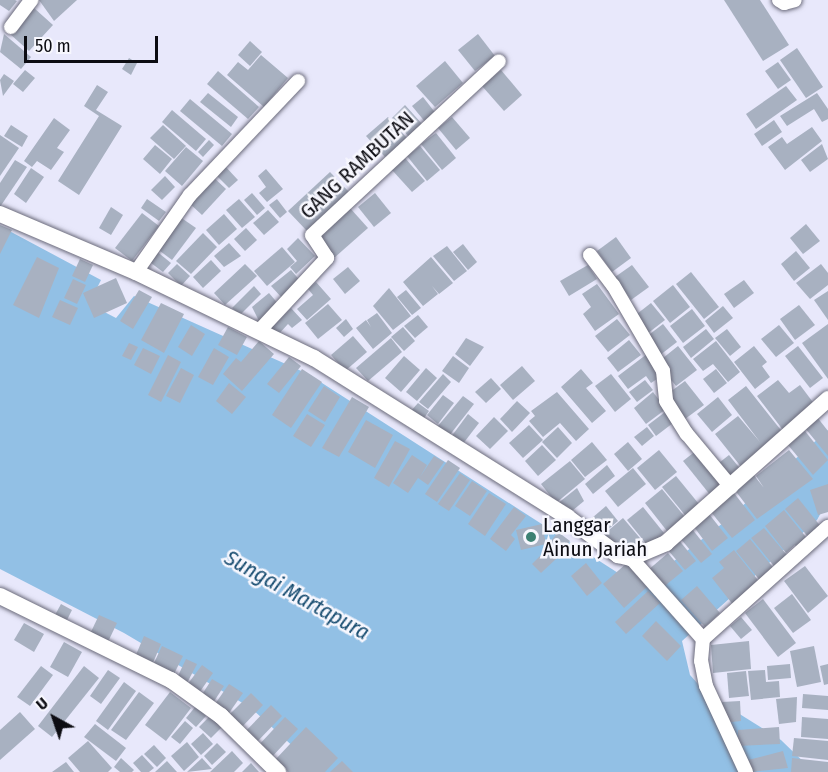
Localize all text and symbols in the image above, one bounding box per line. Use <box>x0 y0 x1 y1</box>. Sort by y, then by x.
scale bar <box>27 24 160 62</box>
text: 50 m <box>35 35 71 57</box>
street label: GANG RAMBUTAN <box>295 106 419 224</box>
place label: Langgar Ainun Jariah <box>543 512 647 562</box>
marker: Langgar Ainun Jariah <box>524 530 538 544</box>
water label: Sungai Martapura <box>220 544 374 646</box>
north arrow <box>24 688 84 748</box>
text: U <box>32 694 52 714</box>

